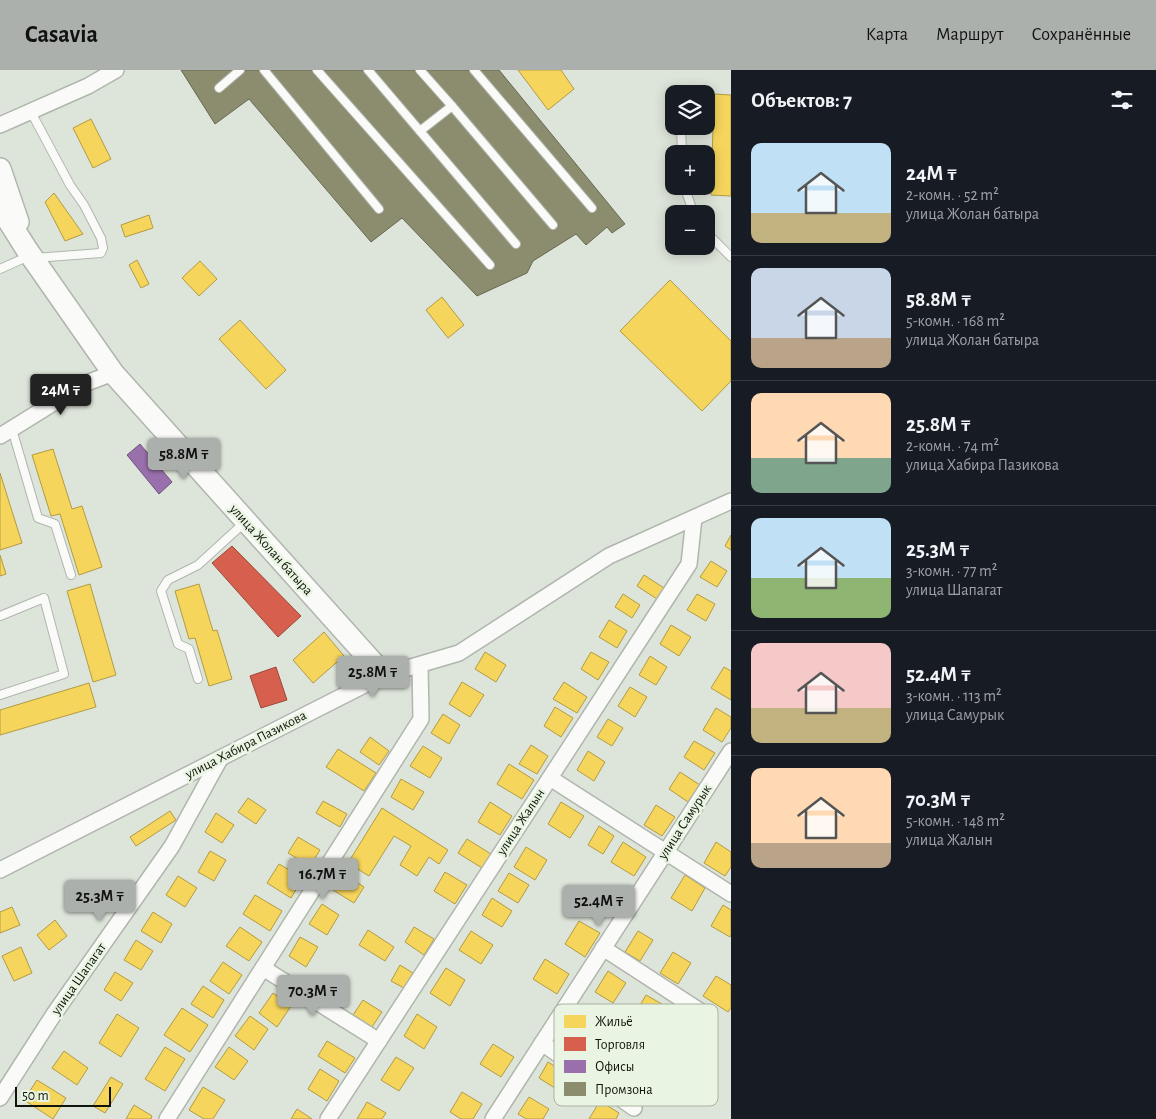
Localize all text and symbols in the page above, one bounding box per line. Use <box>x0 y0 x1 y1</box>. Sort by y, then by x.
text: Casavia <box>25 23 98 47</box>
text: Карта <box>866 26 908 44</box>
text: Маршрут <box>936 26 1004 44</box>
text: Сохранённые <box>1032 26 1131 44</box>
map controls <box>665 85 715 255</box>
button: layers <box>665 85 715 135</box>
icon: filters <box>1108 86 1136 114</box>
text: Объектов: 7 <box>751 90 852 111</box>
button: + <box>665 145 715 195</box>
icon: home <box>791 163 851 223</box>
text: 24M ₸ <box>906 163 958 184</box>
text: 2-комн. · 52 m² <box>906 187 999 203</box>
button: − <box>665 205 715 255</box>
text: улица Жолан батыра <box>906 206 1039 222</box>
icon: home <box>791 288 851 348</box>
text: 58.8M ₸ <box>906 289 972 310</box>
text: 5-комн. · 168 m² <box>906 313 1005 329</box>
text: улица Жолан батыра <box>906 332 1039 348</box>
pin: 24M ₸ <box>26 374 96 416</box>
text: 24M ₸ <box>41 382 81 398</box>
icon: home <box>791 413 851 473</box>
text: 25.8M ₸ <box>906 414 971 435</box>
pin: 58.8M ₸ <box>138 438 230 480</box>
text: 2-комн. · 74 m² <box>906 438 999 454</box>
text: 58.8M ₸ <box>159 446 209 462</box>
text: улица Хабира Пазикова <box>906 457 1059 473</box>
street label: улица Жолан батыра <box>226 501 316 598</box>
icon: home <box>791 538 851 598</box>
text: 25.3M ₸ <box>906 539 970 560</box>
text: 3-комн. · 77 m² <box>906 563 997 579</box>
text: улица Шапагат <box>906 582 1002 598</box>
pin: 25.8M ₸ <box>327 656 419 698</box>
icon: home <box>791 663 851 723</box>
text: 25.8M ₸ <box>348 664 398 680</box>
text: 52.4M ₸ <box>906 664 972 685</box>
text: 3-комн. · 113 m² <box>906 688 1002 704</box>
text: улица Самурык <box>906 707 1004 723</box>
street label: улица Хабира Пазикова <box>182 708 309 782</box>
street label: улица Самурык <box>655 782 715 863</box>
street label: улица Жалын <box>494 786 548 858</box>
icon: home <box>791 788 851 848</box>
text: 70.3M ₸ <box>906 789 971 810</box>
text: 5-комн. · 148 m² <box>906 813 1005 829</box>
text: улица Жалын <box>906 832 993 848</box>
pin: 16.7M ₸ <box>277 858 369 900</box>
text: 16.7M ₸ <box>299 866 347 882</box>
pin: 25.3M ₸ <box>54 880 146 922</box>
pin: 52.4M ₸ <box>553 884 645 927</box>
text: 25.3M ₸ <box>76 888 124 904</box>
text: 52.4M ₸ <box>574 893 624 909</box>
street label: улица Шапагат <box>49 940 109 1018</box>
pin: 70.3M ₸ <box>267 974 359 1017</box>
text: 70.3M ₸ <box>288 983 338 999</box>
legend <box>554 1004 718 1106</box>
text: Жильё <box>595 1015 633 1029</box>
text: Торговля <box>595 1038 645 1052</box>
text: Офисы <box>595 1060 634 1074</box>
text: Промзона <box>595 1083 653 1097</box>
scale bar <box>15 1084 111 1107</box>
text: 50 m <box>22 1089 49 1103</box>

